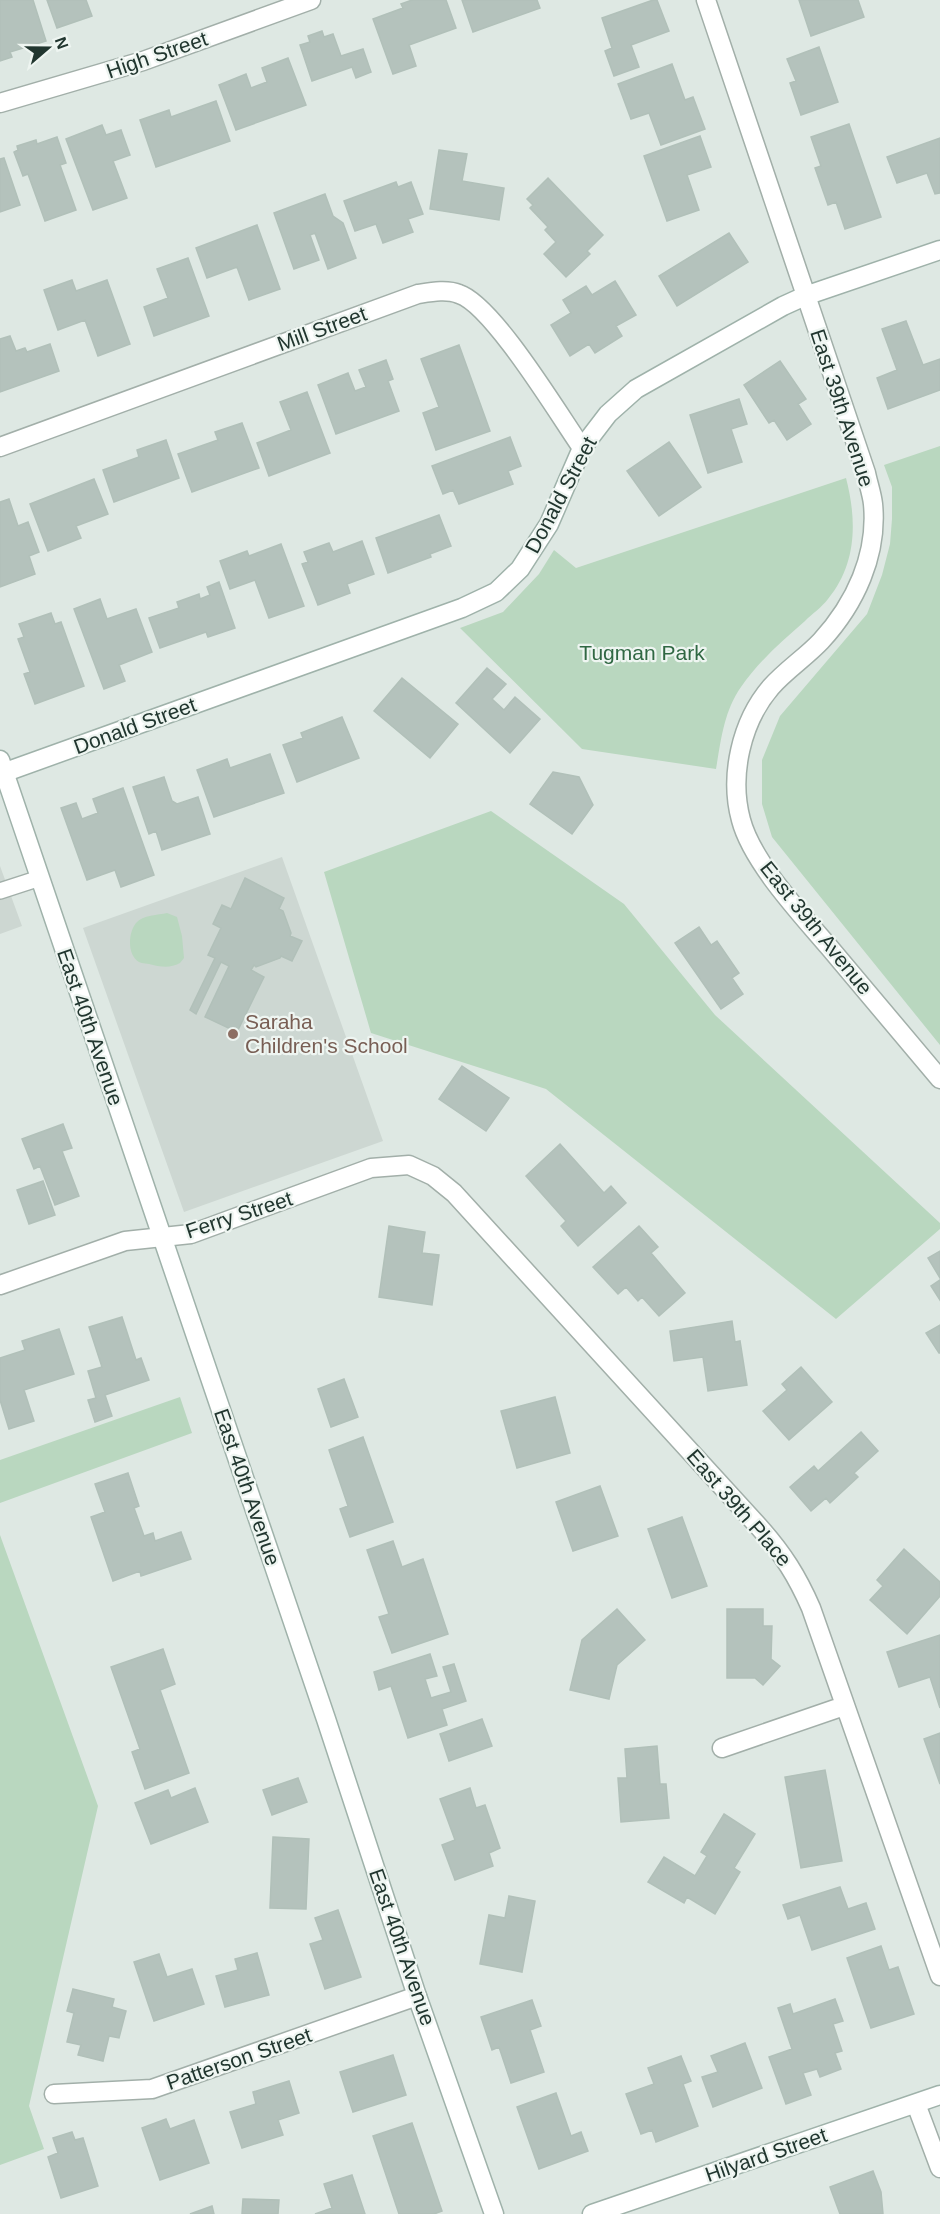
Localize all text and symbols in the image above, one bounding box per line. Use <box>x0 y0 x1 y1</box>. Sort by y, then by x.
north arrow <box>18 18 78 78</box>
street label: High Street <box>103 27 210 83</box>
text: N <box>52 35 72 51</box>
street label: Mill Street <box>274 302 370 355</box>
street label: East 39th Avenue <box>806 326 879 490</box>
street label: Donald Street <box>520 433 601 557</box>
park label: Tugman Park <box>579 641 705 664</box>
street label: Donald Street <box>71 693 199 758</box>
street label: East 39th Avenue <box>756 857 877 999</box>
street label: East 40th Avenue <box>53 945 128 1108</box>
place label: Saraha Children's School <box>245 1010 408 1057</box>
marker: Saraha Children's School <box>226 1027 240 1041</box>
street label: Ferry Street <box>183 1186 295 1243</box>
street label: East 40th Avenue <box>210 1405 285 1568</box>
street label: East 39th Place <box>682 1445 796 1571</box>
street label: East 40th Avenue <box>365 1865 440 2028</box>
street label: Patterson Street <box>163 2023 314 2094</box>
street label: Hilyard Street <box>702 2123 830 2186</box>

